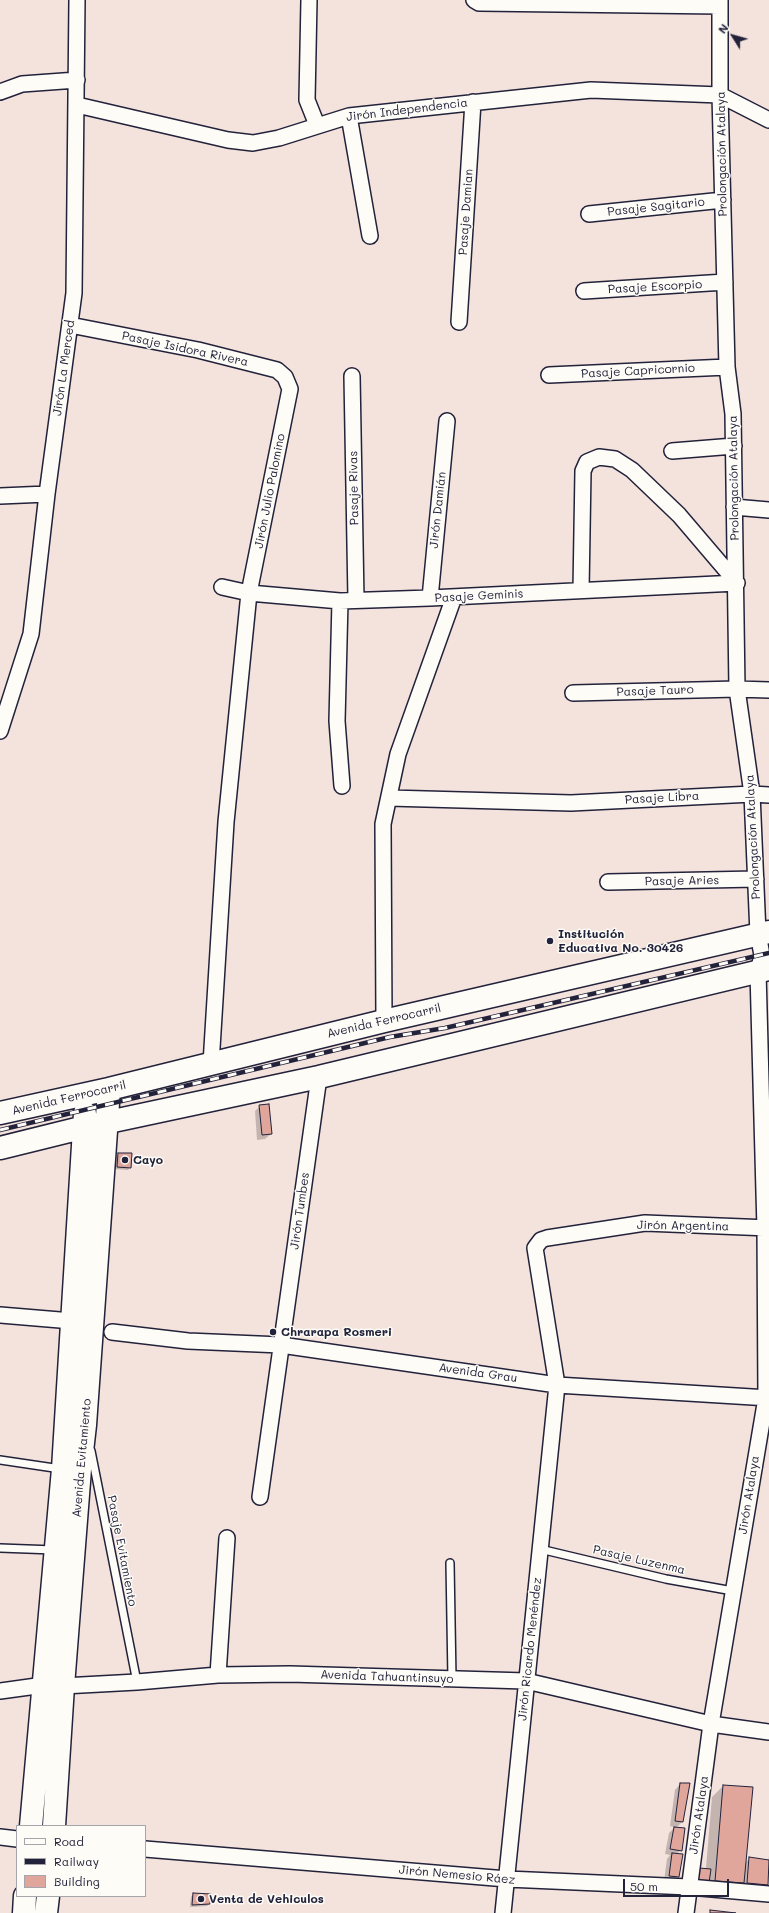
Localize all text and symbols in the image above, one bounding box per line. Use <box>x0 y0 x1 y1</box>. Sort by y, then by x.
north arrow <box>713 16 753 56</box>
text: N <box>715 21 732 36</box>
street label: Prolongación Atalaya <box>714 91 730 217</box>
street label: Jirón Independencia <box>345 95 469 125</box>
street label: Pasaje Damian <box>456 168 476 256</box>
street label: Pasaje Sagitario <box>607 195 705 219</box>
street label: Pasaje Escorpio <box>607 277 703 297</box>
street label: Jirón La Merced <box>50 319 78 417</box>
street label: Pasaje Isidora Rivera <box>120 329 250 369</box>
street label: Pasaje Capricornio <box>581 361 695 381</box>
street label: Prolongación Atalaya <box>726 415 742 541</box>
street label: Jirón Julio Palomino <box>252 432 288 550</box>
street label: Pasaje Rivas <box>346 451 362 525</box>
street label: Jirón Damián <box>427 471 449 549</box>
street label: Pasaje Geminis <box>434 586 524 606</box>
street label: Pasaje Tauro <box>616 682 694 700</box>
street label: Prolongación Atalaya <box>743 774 763 900</box>
street label: Pasaje Libra <box>624 789 700 807</box>
street label: Pasaje Aries <box>645 873 719 889</box>
place label: Institución Educativa No. 30426 <box>558 927 683 955</box>
marker: Institución Educativa No. 30426 <box>545 936 555 946</box>
street label: Avenida Ferrocarril <box>326 1001 442 1041</box>
street label: Avenida Ferrocarril <box>11 1078 127 1118</box>
place label: Cayo <box>133 1153 163 1167</box>
marker: Cayo <box>120 1155 130 1165</box>
street label: Jirón Tumbes <box>287 1172 313 1250</box>
street label: Jirón Argentina <box>637 1218 729 1234</box>
place label: Chrarapa Rosmeri <box>281 1325 392 1339</box>
marker: Chrarapa Rosmeri <box>268 1327 278 1337</box>
street label: Avenida Grau <box>438 1360 518 1386</box>
street label: Avenida Evitamiento <box>70 1398 94 1518</box>
street label: Jirón Atalaya <box>736 1455 762 1535</box>
street label: Pasaje Evitamiento <box>104 1494 140 1608</box>
street label: Pasaje Luzenma <box>592 1542 686 1578</box>
street label: Jirón Ricardo Menéndez <box>515 1577 545 1721</box>
street label: Avenida Tahuantinsuyo <box>320 1667 454 1687</box>
street label: Jirón Atalaya <box>686 1775 712 1855</box>
legend <box>16 1825 146 1897</box>
text: Road <box>54 1833 84 1849</box>
text: Railway <box>54 1853 99 1869</box>
street label: Jirón Nemesio Ráez <box>398 1863 516 1887</box>
scale bar <box>625 1871 731 1897</box>
text: Building <box>54 1873 100 1889</box>
text: 50 m <box>630 1878 658 1894</box>
place label: Venta de Vehiculos <box>209 1892 324 1906</box>
marker: Venta de Vehiculos <box>196 1894 206 1904</box>

